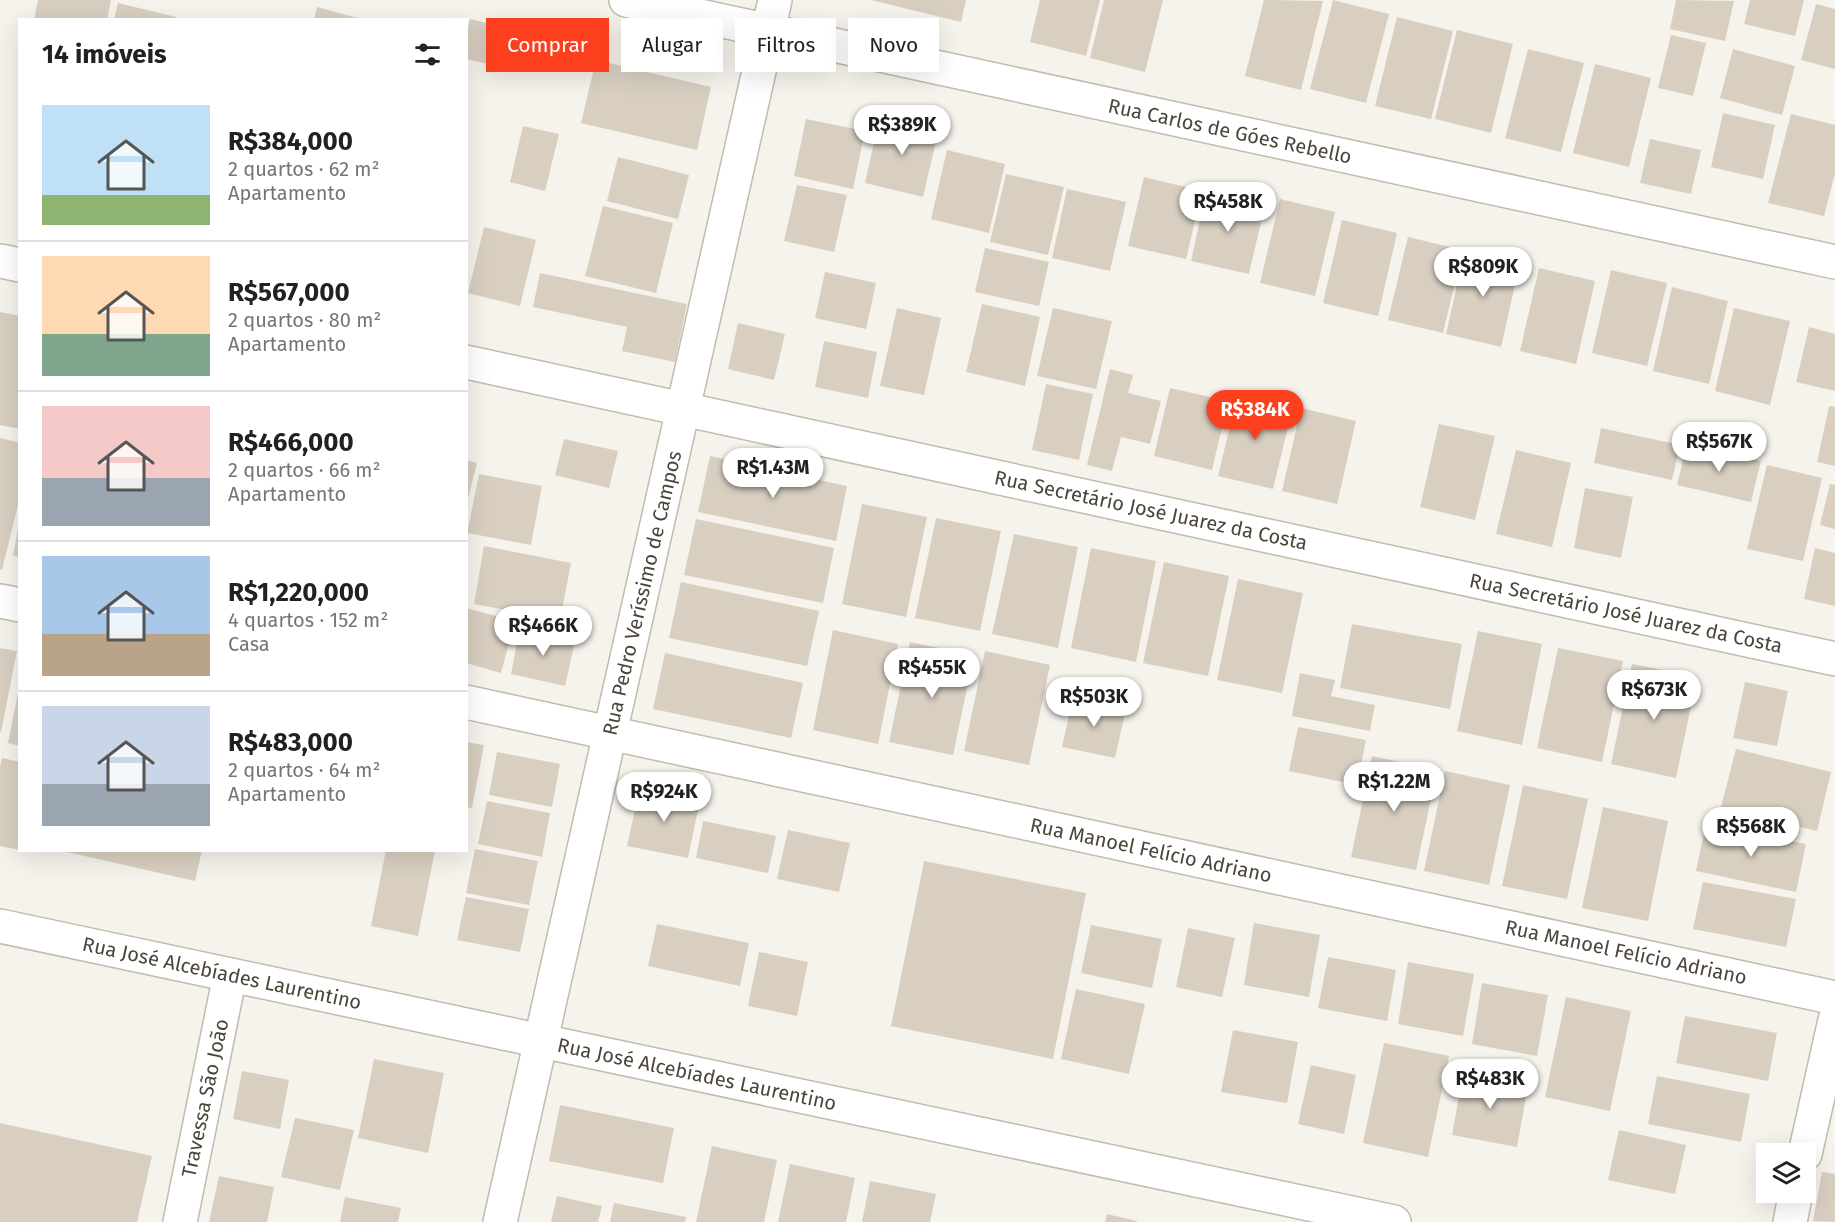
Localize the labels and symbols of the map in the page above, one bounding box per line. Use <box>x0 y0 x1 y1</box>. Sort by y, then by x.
street label: Rua Carlos de Góes Rebello <box>1106 93 1354 169</box>
pin: R$389K <box>853 105 951 156</box>
pin: R$458K <box>1179 182 1277 233</box>
pin: R$809K <box>1434 247 1532 298</box>
pin: R$384K <box>1206 390 1304 441</box>
pin: R$567K <box>1670 422 1768 473</box>
street label: Rua Pedro Veríssimo de Campos <box>598 448 686 738</box>
pin: R$1.43M <box>718 448 828 499</box>
street label: Rua Secretário José Juarez da Costa <box>992 465 1310 555</box>
street label: Rua Secretário José Juarez da Costa <box>1467 568 1785 658</box>
pin: R$466K <box>494 606 592 657</box>
pin: R$455K <box>883 648 981 699</box>
pin: R$673K <box>1605 670 1703 721</box>
pin: R$503K <box>1045 677 1143 728</box>
pin: R$1.22M <box>1339 762 1449 813</box>
pin: R$924K <box>615 772 713 823</box>
pin: R$568K <box>1702 807 1800 858</box>
street label: Rua Manoel Felício Adriano <box>1028 813 1274 887</box>
street label: Rua Manoel Felício Adriano <box>1503 915 1749 989</box>
street label: Rua José Alcebíades Laurentino <box>80 932 364 1014</box>
street label: Travessa São João <box>176 1017 234 1179</box>
street label: Rua José Alcebíades Laurentino <box>555 1033 839 1115</box>
pin: R$483K <box>1441 1059 1539 1110</box>

